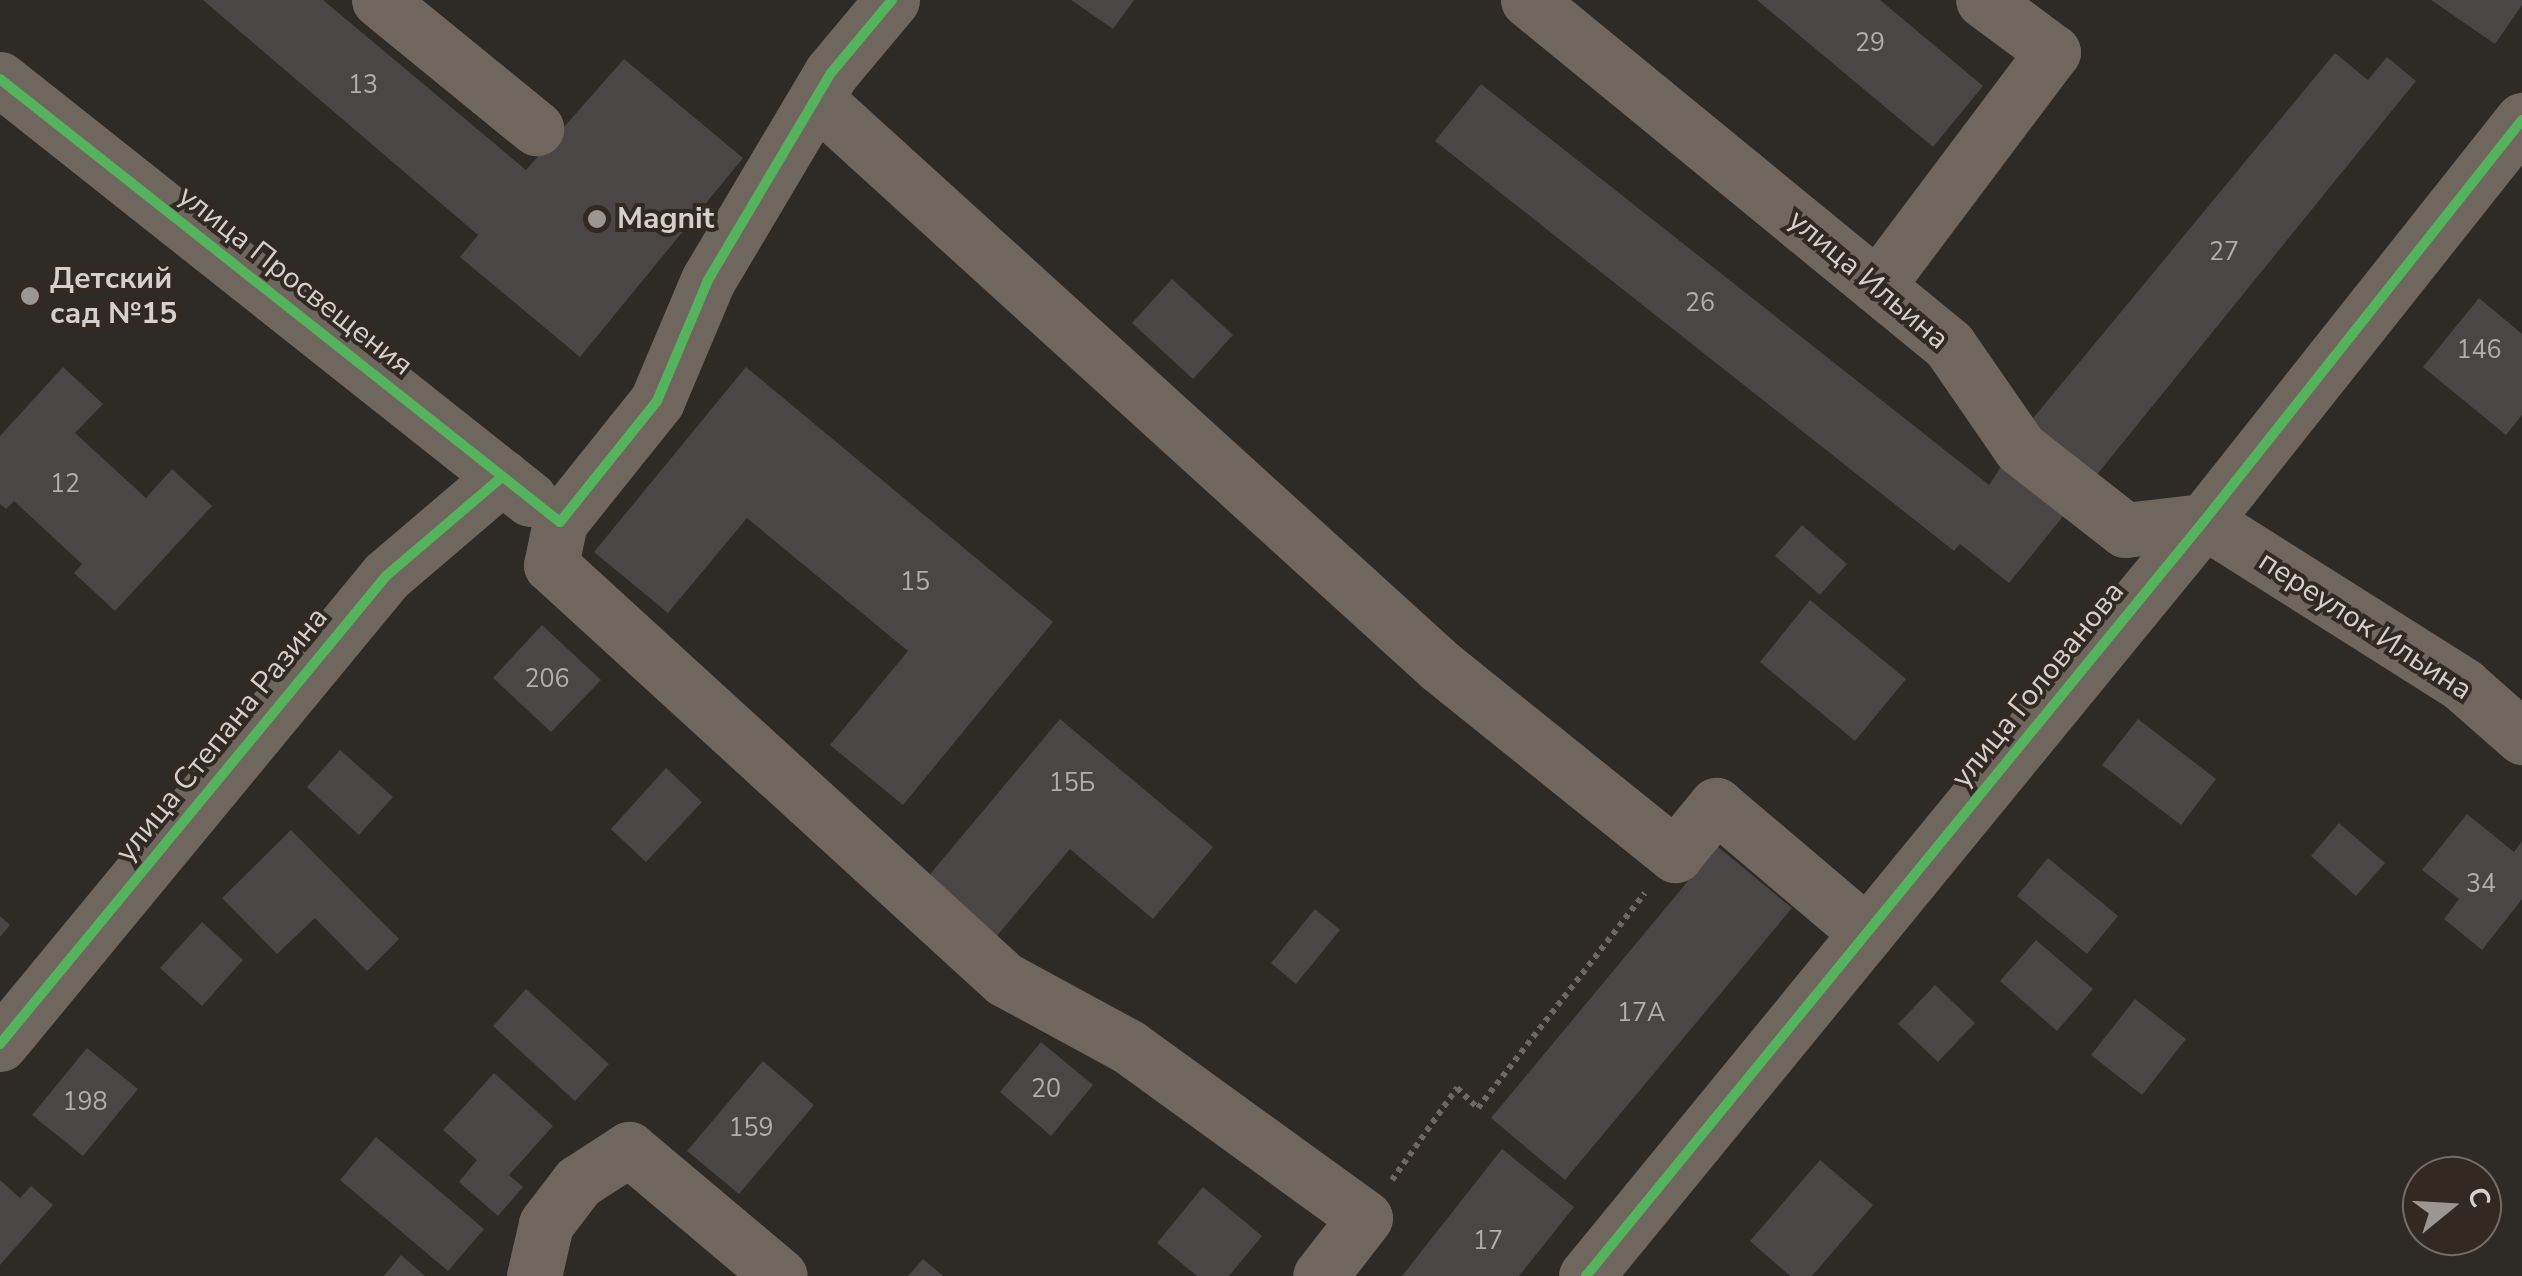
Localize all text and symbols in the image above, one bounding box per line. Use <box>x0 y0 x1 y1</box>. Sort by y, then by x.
house number: 29 <box>1855 28 1885 58</box>
house number: 13 <box>348 70 378 100</box>
street label: улица Просвещения <box>170 178 420 384</box>
place label: Magnit <box>617 201 714 237</box>
street label: улица Ильина <box>1781 203 1955 357</box>
marker: Magnit <box>586 208 608 230</box>
house number: 27 <box>2209 237 2239 267</box>
place label: Детский сад №15 <box>50 261 177 332</box>
marker: Детский сад №15 <box>19 285 41 307</box>
house number: 26 <box>1685 288 1715 318</box>
house number: 146 <box>2457 335 2501 365</box>
house number: 12 <box>50 469 80 499</box>
street label: переулок Ильина <box>2252 544 2478 708</box>
house number: 15 <box>900 567 930 597</box>
street label: улица Голованова <box>1944 575 2132 795</box>
street label: улица Степана Разина <box>108 600 336 870</box>
house number: 206 <box>525 664 569 694</box>
house number: 15Б <box>1049 768 1095 798</box>
house number: 34 <box>2466 869 2496 899</box>
house number: 17А <box>1617 998 1665 1028</box>
house number: 20 <box>1031 1074 1061 1104</box>
house number: 198 <box>63 1087 107 1117</box>
house number: 159 <box>729 1113 773 1143</box>
north arrow <box>2402 1156 2502 1256</box>
text: С <box>2458 1182 2500 1212</box>
house number: 17 <box>1473 1226 1503 1256</box>

